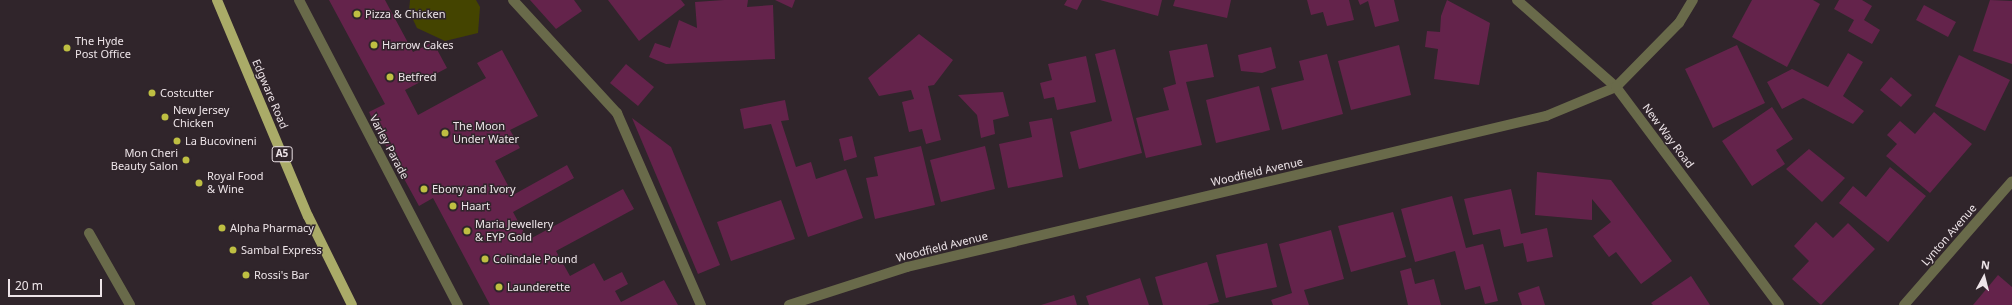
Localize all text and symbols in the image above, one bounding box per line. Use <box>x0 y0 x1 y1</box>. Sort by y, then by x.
place label: Pizza & Chicken <box>365 7 446 21</box>
marker: Pizza & Chicken <box>352 9 362 19</box>
place label: The Hyde Post Office <box>75 35 131 61</box>
place label: Harrow Cakes <box>382 38 454 52</box>
marker: Harrow Cakes <box>369 40 379 50</box>
marker: The Hyde Post Office <box>62 43 72 53</box>
street label: Edgware Road <box>249 57 291 131</box>
place label: Betfred <box>398 70 436 84</box>
marker: Betfred <box>385 72 395 82</box>
place label: Costcutter <box>160 86 214 100</box>
marker: Costcutter <box>147 88 157 98</box>
street label: New Way Road <box>1640 101 1696 171</box>
place label: New Jersey Chicken <box>173 104 229 130</box>
marker: New Jersey Chicken <box>160 112 170 122</box>
street label: Varley Parade <box>367 113 411 181</box>
place label: The Moon Under Water <box>453 120 519 146</box>
marker: The Moon Under Water <box>440 128 450 138</box>
place label: La Bucovineni <box>185 134 257 148</box>
marker: La Bucovineni <box>172 136 182 146</box>
road number: A5 <box>271 146 293 162</box>
place label: Mon Cheri Beauty Salon <box>111 147 178 173</box>
marker: Mon Cheri Beauty Salon <box>181 155 191 165</box>
street label: Woodfield Avenue <box>1210 155 1304 189</box>
place label: Royal Food & Wine <box>207 170 264 196</box>
marker: Royal Food & Wine <box>194 178 204 188</box>
place label: Ebony and Ivory <box>432 182 516 196</box>
marker: Ebony and Ivory <box>419 184 429 194</box>
place label: Haart <box>461 199 490 213</box>
marker: Haart <box>448 201 458 211</box>
street label: Lynton Avenue <box>1919 202 1979 268</box>
place label: Maria Jewellery & EYP Gold <box>475 218 553 244</box>
place label: Alpha Pharmacy <box>230 221 314 235</box>
marker: Alpha Pharmacy <box>217 223 227 233</box>
marker: Maria Jewellery & EYP Gold <box>462 226 472 236</box>
street label: Woodfield Avenue <box>895 229 989 265</box>
place label: Sambal Express <box>241 243 322 257</box>
marker: Sambal Express <box>228 245 238 255</box>
place label: Colindale Pound <box>493 252 578 266</box>
marker: Colindale Pound <box>480 254 490 264</box>
north arrow <box>1964 257 2004 297</box>
text: N <box>1980 257 1991 273</box>
place label: Rossi's Bar <box>254 268 309 282</box>
marker: Rossi's Bar <box>241 270 251 280</box>
scale bar <box>10 271 104 297</box>
text: 20 m <box>15 277 43 294</box>
place label: Launderette <box>507 280 570 294</box>
marker: Launderette <box>494 282 504 292</box>

